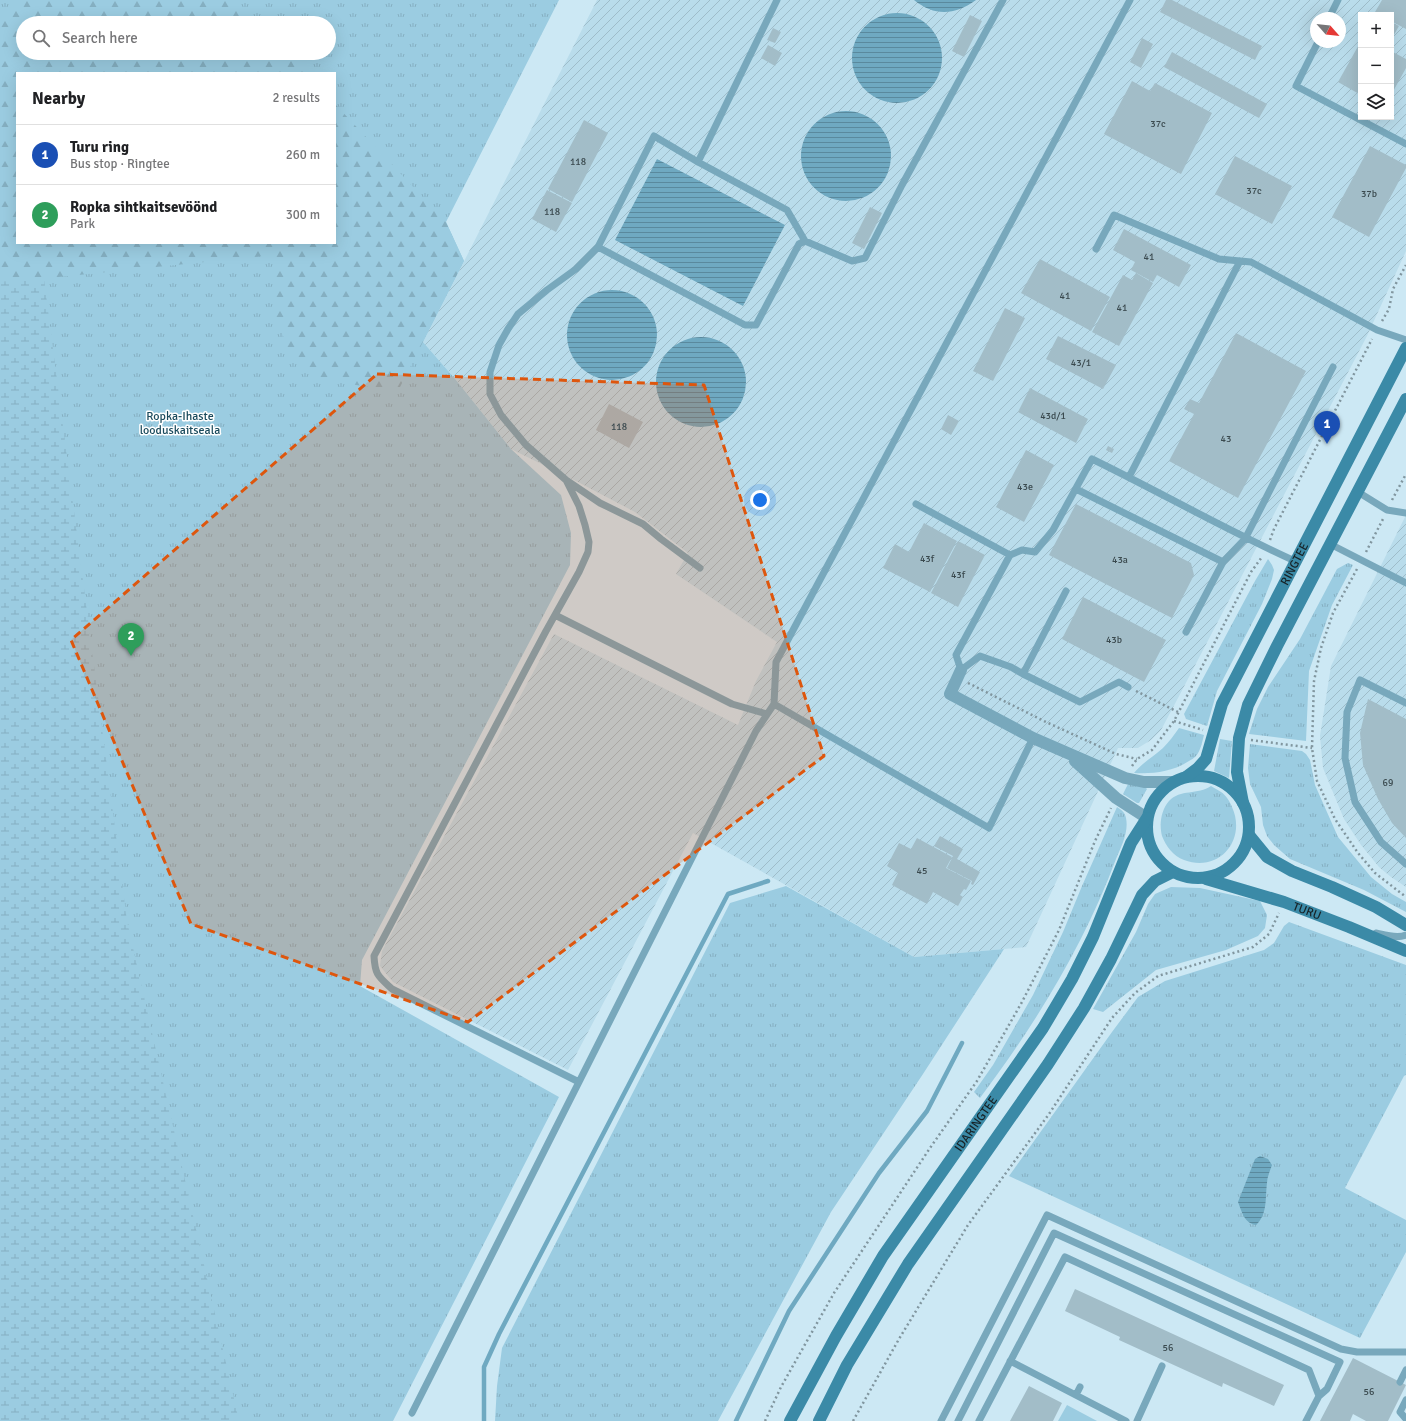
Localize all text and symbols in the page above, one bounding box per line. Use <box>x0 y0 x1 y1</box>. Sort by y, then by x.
north arrow <box>1310 12 1346 48</box>
map controls <box>1358 12 1394 120</box>
button: + <box>1358 12 1394 48</box>
search box <box>16 16 336 60</box>
icon: search <box>30 27 52 49</box>
text: Search here <box>62 29 138 47</box>
button: − <box>1358 48 1394 84</box>
button: layers <box>1358 84 1394 120</box>
text: Nearby <box>32 88 85 109</box>
text: 2 results <box>272 90 320 106</box>
house number: 37c <box>1150 118 1166 130</box>
text: Turu ring <box>70 138 129 156</box>
text: 1 <box>41 147 49 163</box>
text: 260 m <box>286 147 320 163</box>
text: Bus stop · Ringtee <box>70 156 170 172</box>
house number: 118 <box>570 156 586 168</box>
house number: 37c <box>1246 185 1262 197</box>
house number: 37b <box>1361 188 1377 200</box>
text: Ropka sihtkaitsevöönd <box>70 198 217 216</box>
house number: 118 <box>544 206 560 218</box>
text: 2 <box>41 207 49 223</box>
text: 300 m <box>286 207 320 223</box>
text: Park <box>70 216 95 232</box>
house number: 41 <box>1144 251 1154 263</box>
house number: 41 <box>1060 290 1070 302</box>
house number: 41 <box>1117 302 1127 314</box>
house number: 43/1 <box>1071 357 1091 369</box>
park label: Ropka-Ihaste looduskaitseala <box>140 409 220 438</box>
house number: 43d/1 <box>1040 410 1066 422</box>
pin: 1 <box>1314 411 1340 444</box>
house number: 118 <box>611 421 627 433</box>
house number: 43 <box>1221 433 1231 445</box>
house number: 43e <box>1017 481 1033 493</box>
your location <box>750 490 770 510</box>
street label: RINGTEE <box>1278 540 1312 588</box>
house number: 43f <box>920 553 935 565</box>
house number: 43a <box>1112 554 1128 566</box>
house number: 43f <box>951 569 966 581</box>
pin: 2 <box>118 623 144 656</box>
house number: 43b <box>1106 634 1122 646</box>
house number: 69 <box>1383 777 1393 789</box>
house number: 45 <box>917 865 927 877</box>
street label: TURU <box>1291 899 1323 924</box>
street label: IDARINGTEE <box>952 1093 1001 1155</box>
house number: 56 <box>1163 1342 1173 1354</box>
house number: 56 <box>1364 1386 1374 1398</box>

